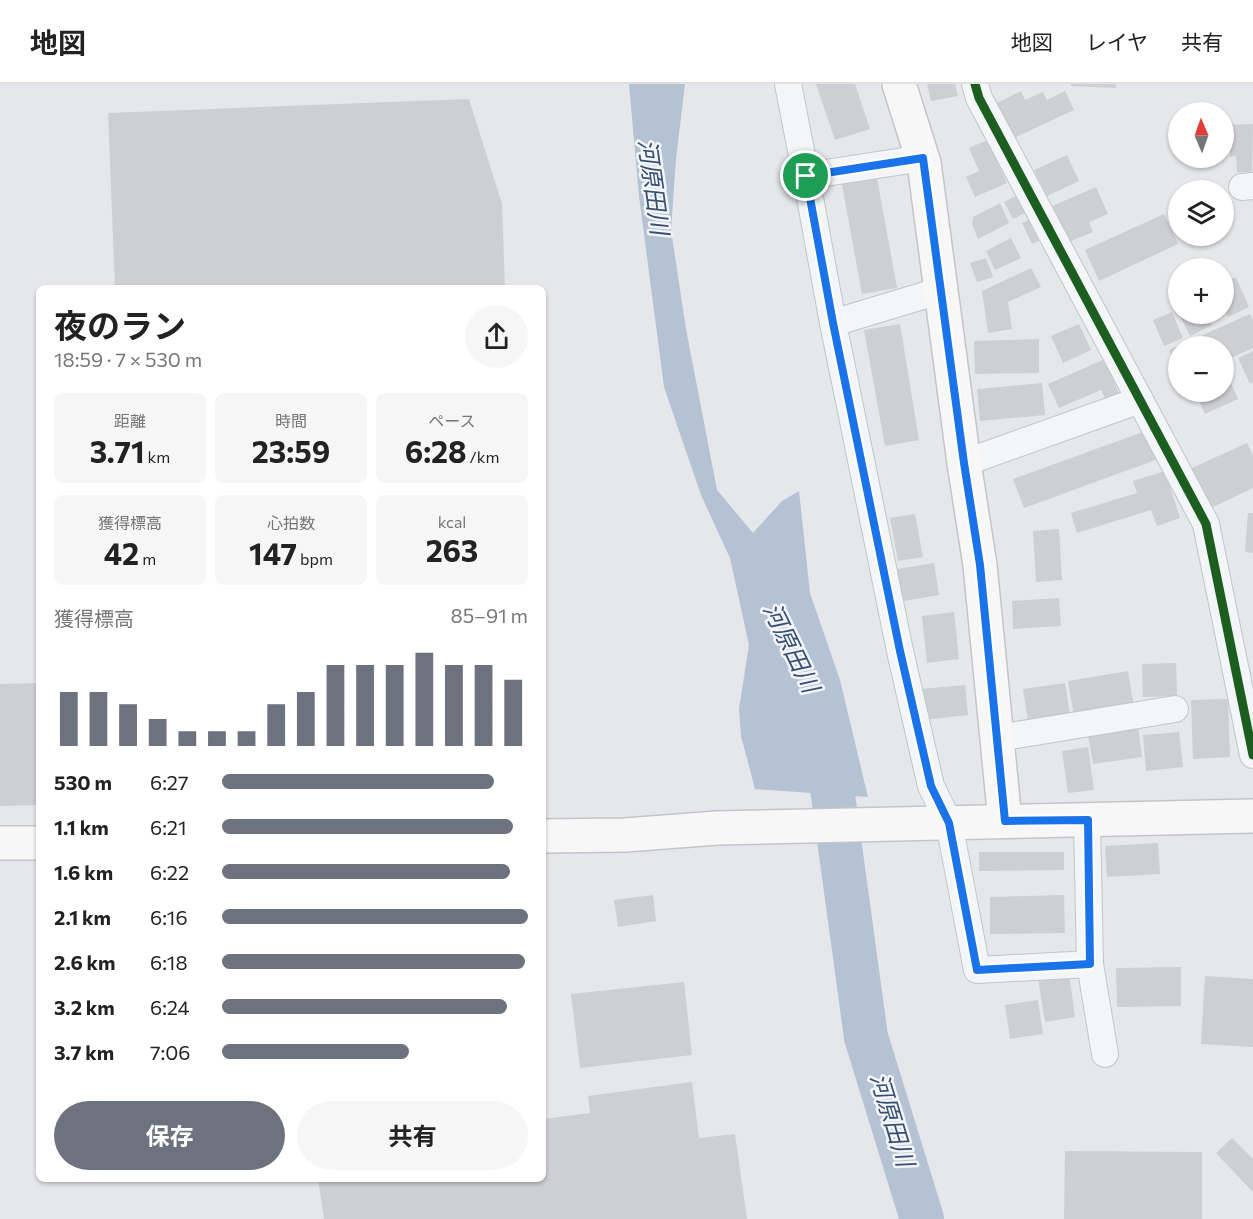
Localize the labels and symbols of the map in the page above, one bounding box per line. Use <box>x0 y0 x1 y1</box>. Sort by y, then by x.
north arrow <box>1168 102 1234 168</box>
water label: 河原田川 <box>633 137 676 239</box>
pin <box>780 150 831 201</box>
water label: 河原田川 <box>758 598 828 700</box>
water label: 河原田川 <box>866 1069 922 1173</box>

